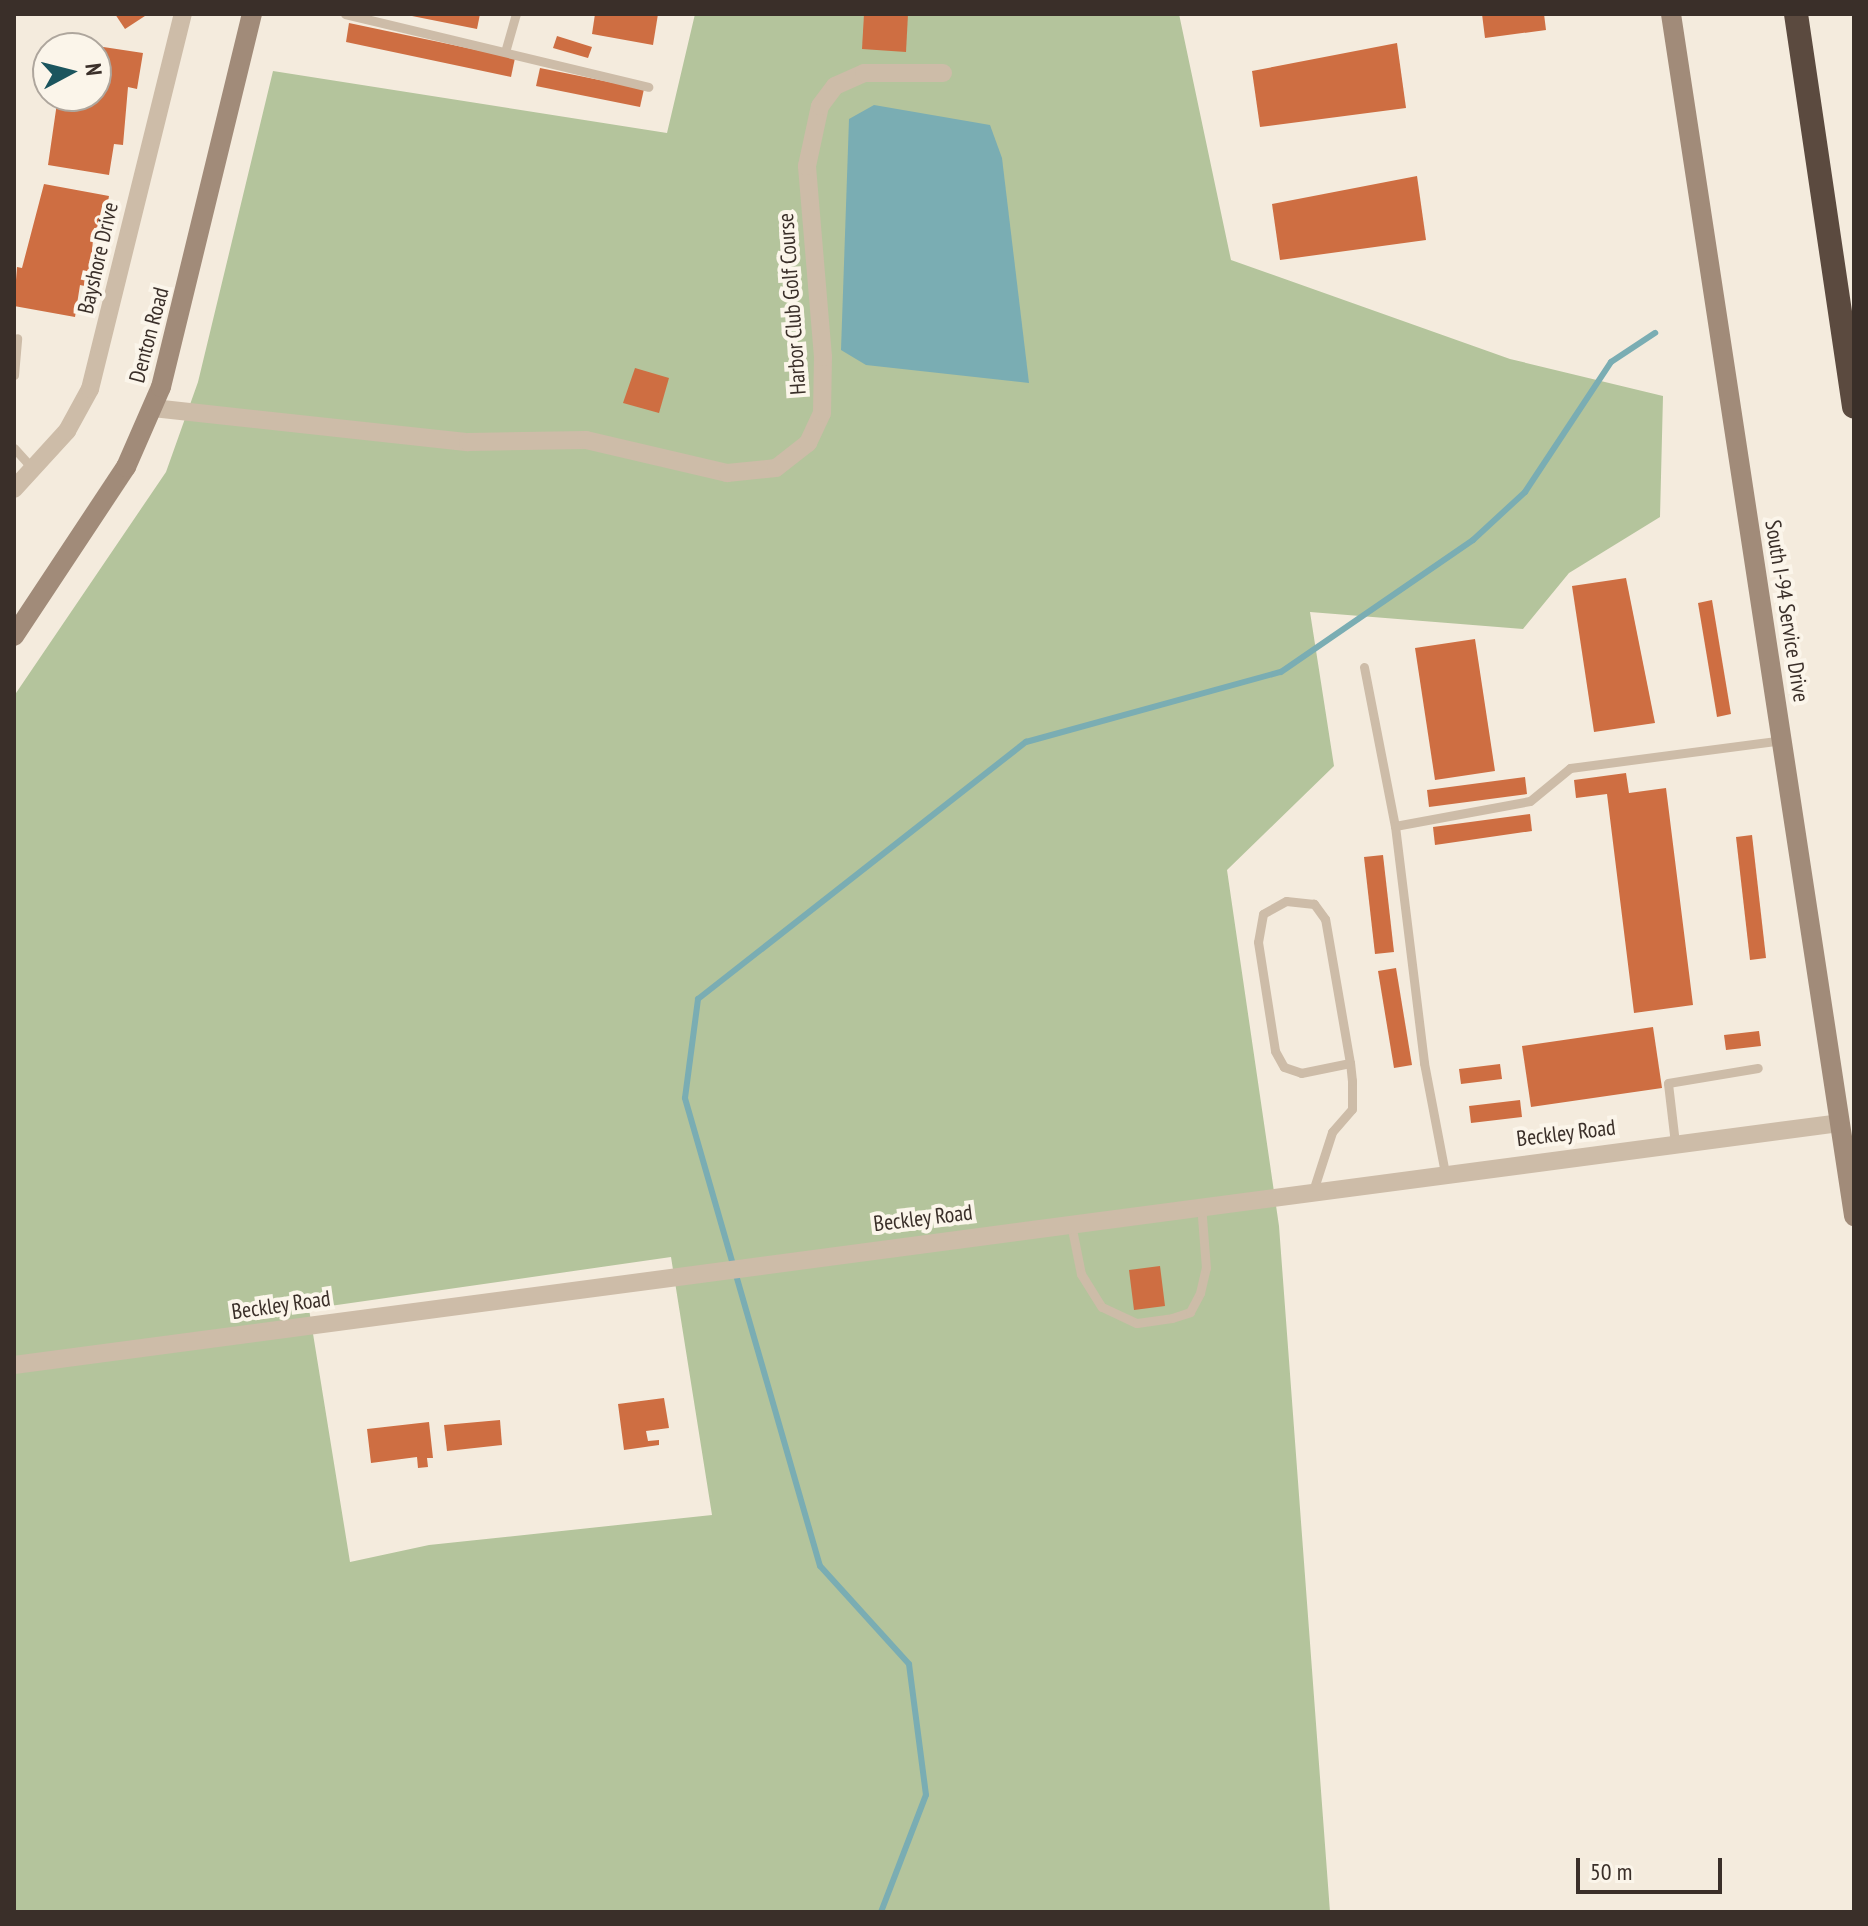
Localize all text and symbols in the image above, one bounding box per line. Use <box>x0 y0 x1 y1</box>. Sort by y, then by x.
north arrow <box>32 32 112 112</box>
text: N <box>79 62 108 77</box>
street label: Bayshore Drive <box>72 200 124 316</box>
street label: Harbor Club Golf Course <box>772 212 812 396</box>
street label: Denton Road <box>124 284 174 386</box>
street label: South I-94 Service Drive <box>1760 518 1814 704</box>
street label: Beckley Road <box>1515 1114 1617 1152</box>
street label: Beckley Road <box>872 1199 974 1237</box>
street label: Beckley Road <box>230 1285 332 1325</box>
scale bar <box>1580 1842 1726 1892</box>
text: 50 m <box>1590 1856 1632 1887</box>

